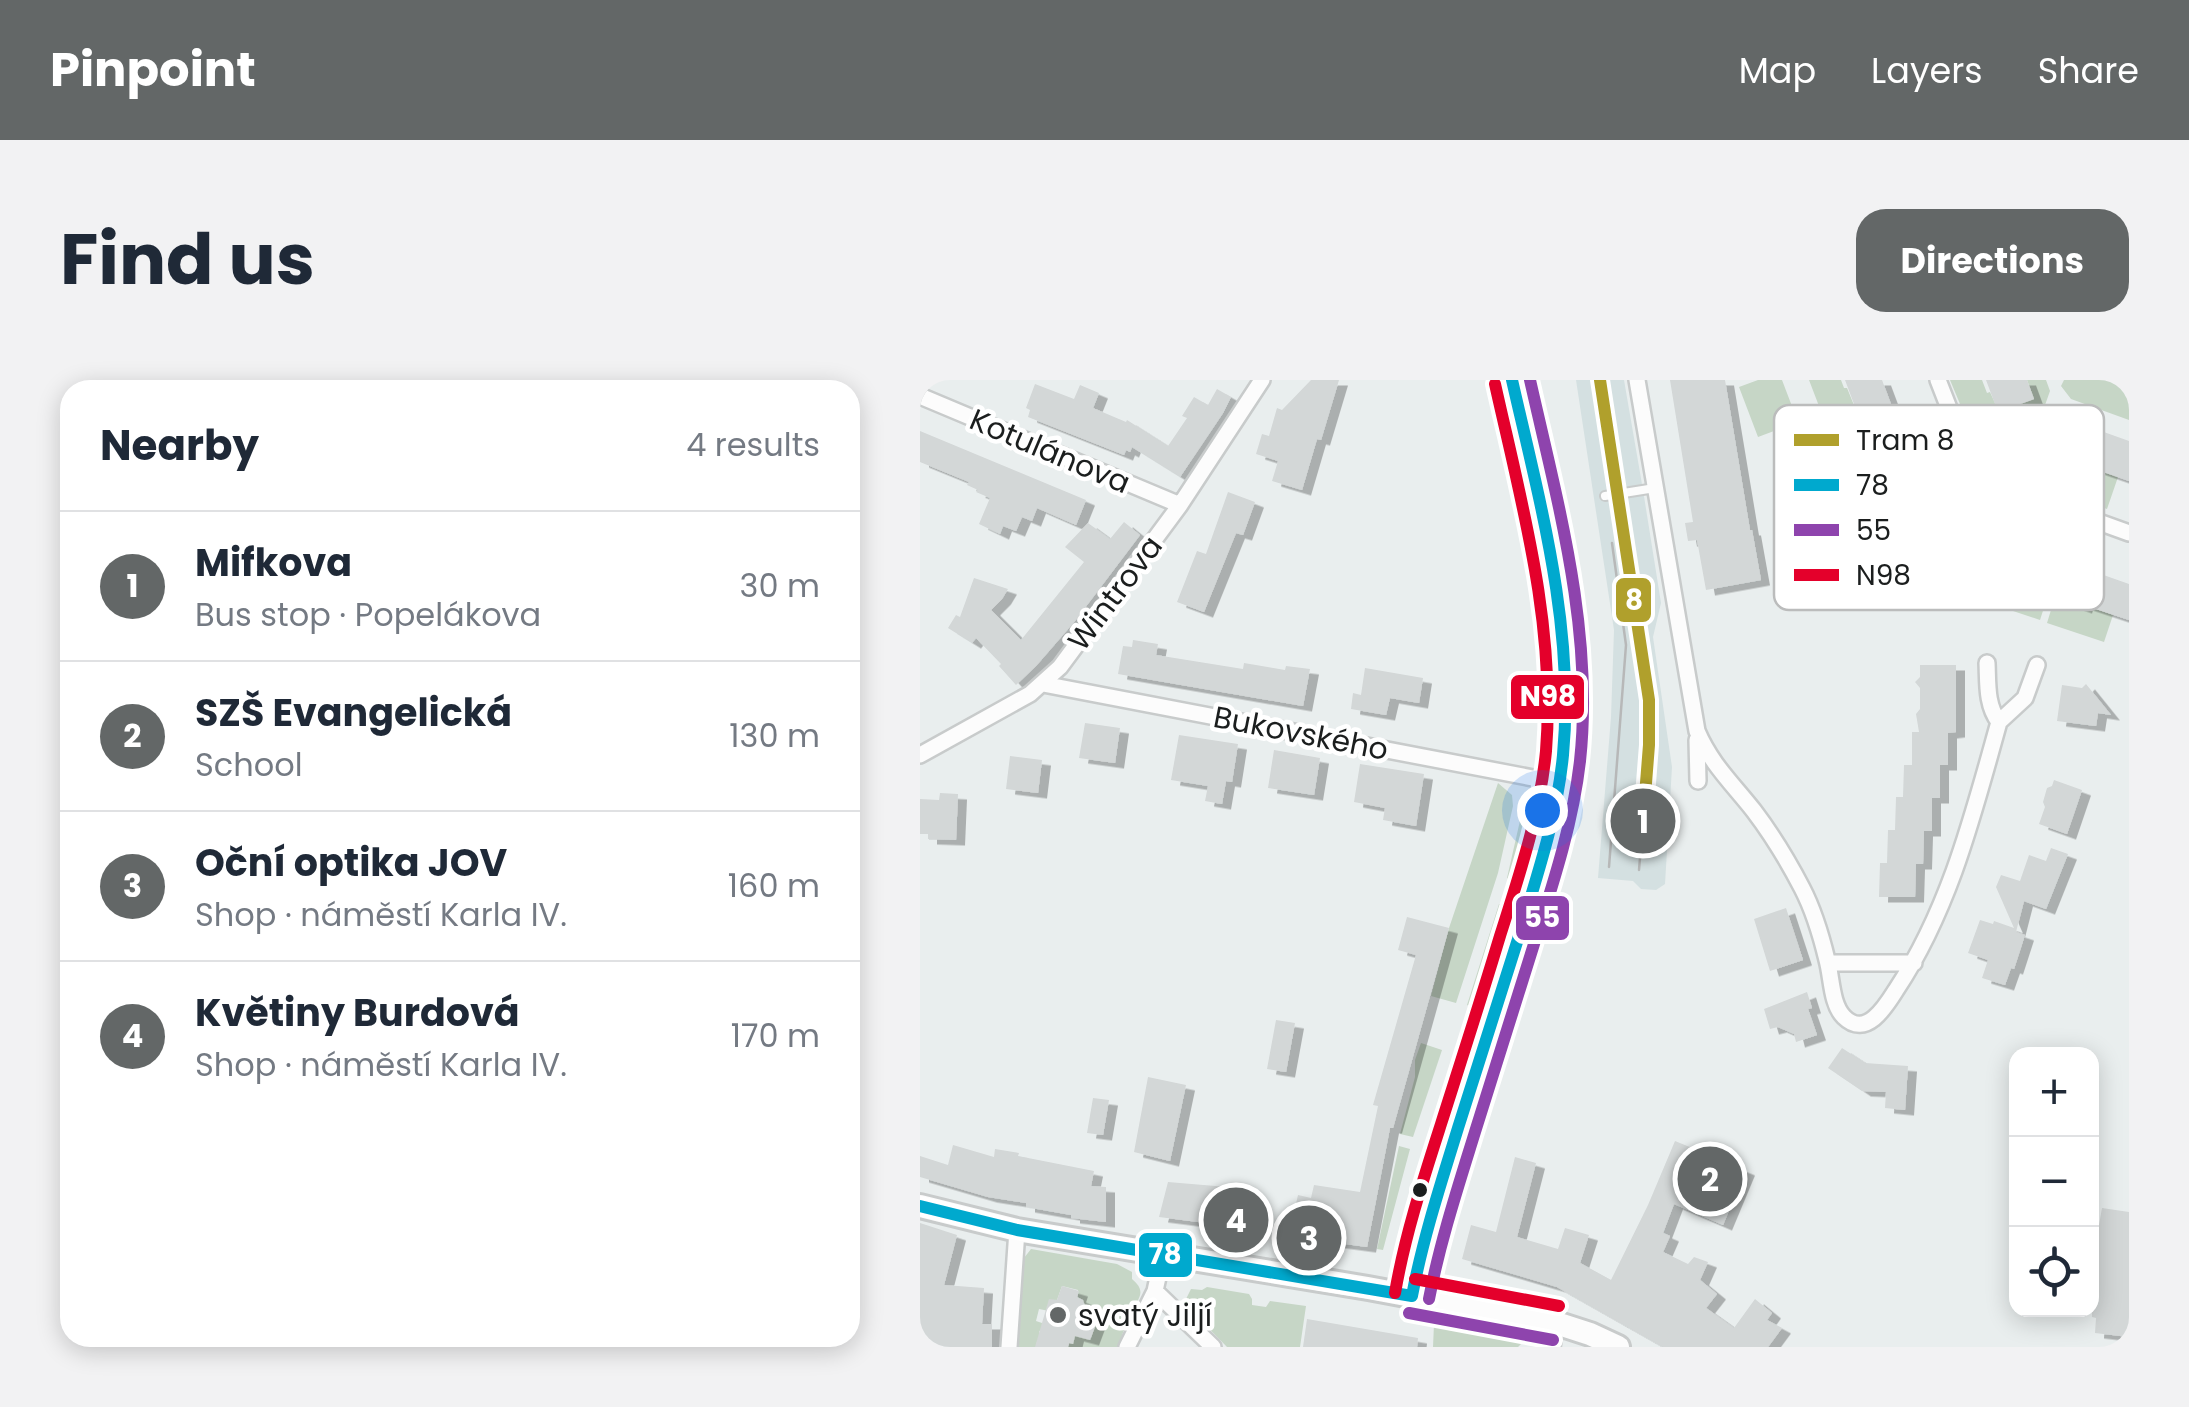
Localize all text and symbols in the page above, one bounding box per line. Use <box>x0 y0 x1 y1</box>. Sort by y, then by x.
text: Pinpoint <box>50 36 256 103</box>
text: Map <box>1739 46 1816 95</box>
text: Layers <box>1871 46 1983 95</box>
text: Share <box>2038 46 2139 95</box>
button: Directions <box>1856 209 2129 312</box>
text: Find us <box>60 210 315 309</box>
street label: Kotulánova <box>963 398 1137 504</box>
legend <box>1774 405 2104 610</box>
text: Nearby <box>100 416 259 475</box>
text: Tram 8 <box>1856 421 1955 460</box>
text: 4 results <box>686 422 820 467</box>
text: 78 <box>1856 466 1889 505</box>
text: 55 <box>1856 511 1891 550</box>
street label: Wintrova <box>1057 526 1173 660</box>
text: Mifkova <box>195 536 352 589</box>
text: N98 <box>1856 556 1911 595</box>
text: 1 <box>126 563 139 608</box>
text: 30 m <box>740 563 820 608</box>
line badge: 8 <box>1614 576 1653 624</box>
text: 8 <box>1625 581 1643 620</box>
text: Bus stop · Popelákova <box>195 592 541 637</box>
line badge: N98 <box>1509 673 1586 721</box>
text: N98 <box>1520 677 1576 716</box>
text: SZŠ Evangelická <box>195 686 512 739</box>
street label: Bukovského <box>1210 695 1392 771</box>
text: 2 <box>123 713 142 758</box>
text: 130 m <box>729 713 820 758</box>
text: School <box>195 742 303 787</box>
pin: 1 <box>1610 784 1676 858</box>
your location <box>1517 785 1568 836</box>
text: Oční optika JOV <box>195 836 507 889</box>
text: 3 <box>123 863 142 908</box>
text: 160 m <box>728 863 820 908</box>
text: Shop · náměstí Karla IV. <box>195 892 567 937</box>
line badge: 55 <box>1514 894 1571 942</box>
text: 55 <box>1524 898 1560 937</box>
text: Květiny Burdová <box>195 986 520 1039</box>
text: 4 <box>122 1013 143 1058</box>
text: 170 m <box>731 1013 820 1058</box>
text: Shop · náměstí Karla IV. <box>195 1042 567 1087</box>
map controls <box>2009 1047 2099 1317</box>
button: + <box>2009 1047 2099 1137</box>
button: − <box>2009 1137 2099 1227</box>
pin: 2 <box>1678 1142 1742 1216</box>
unlabelled marker <box>1410 1180 1430 1200</box>
pin: 4 <box>1204 1182 1268 1258</box>
pin: 3 <box>1276 1200 1342 1276</box>
button: locate <box>2009 1227 2099 1317</box>
line badge: 78 <box>1137 1231 1194 1279</box>
text: 78 <box>1148 1235 1182 1274</box>
place label: svatý Jiljí <box>1078 1294 1212 1337</box>
marker: svatý Jiljí <box>1047 1304 1069 1326</box>

